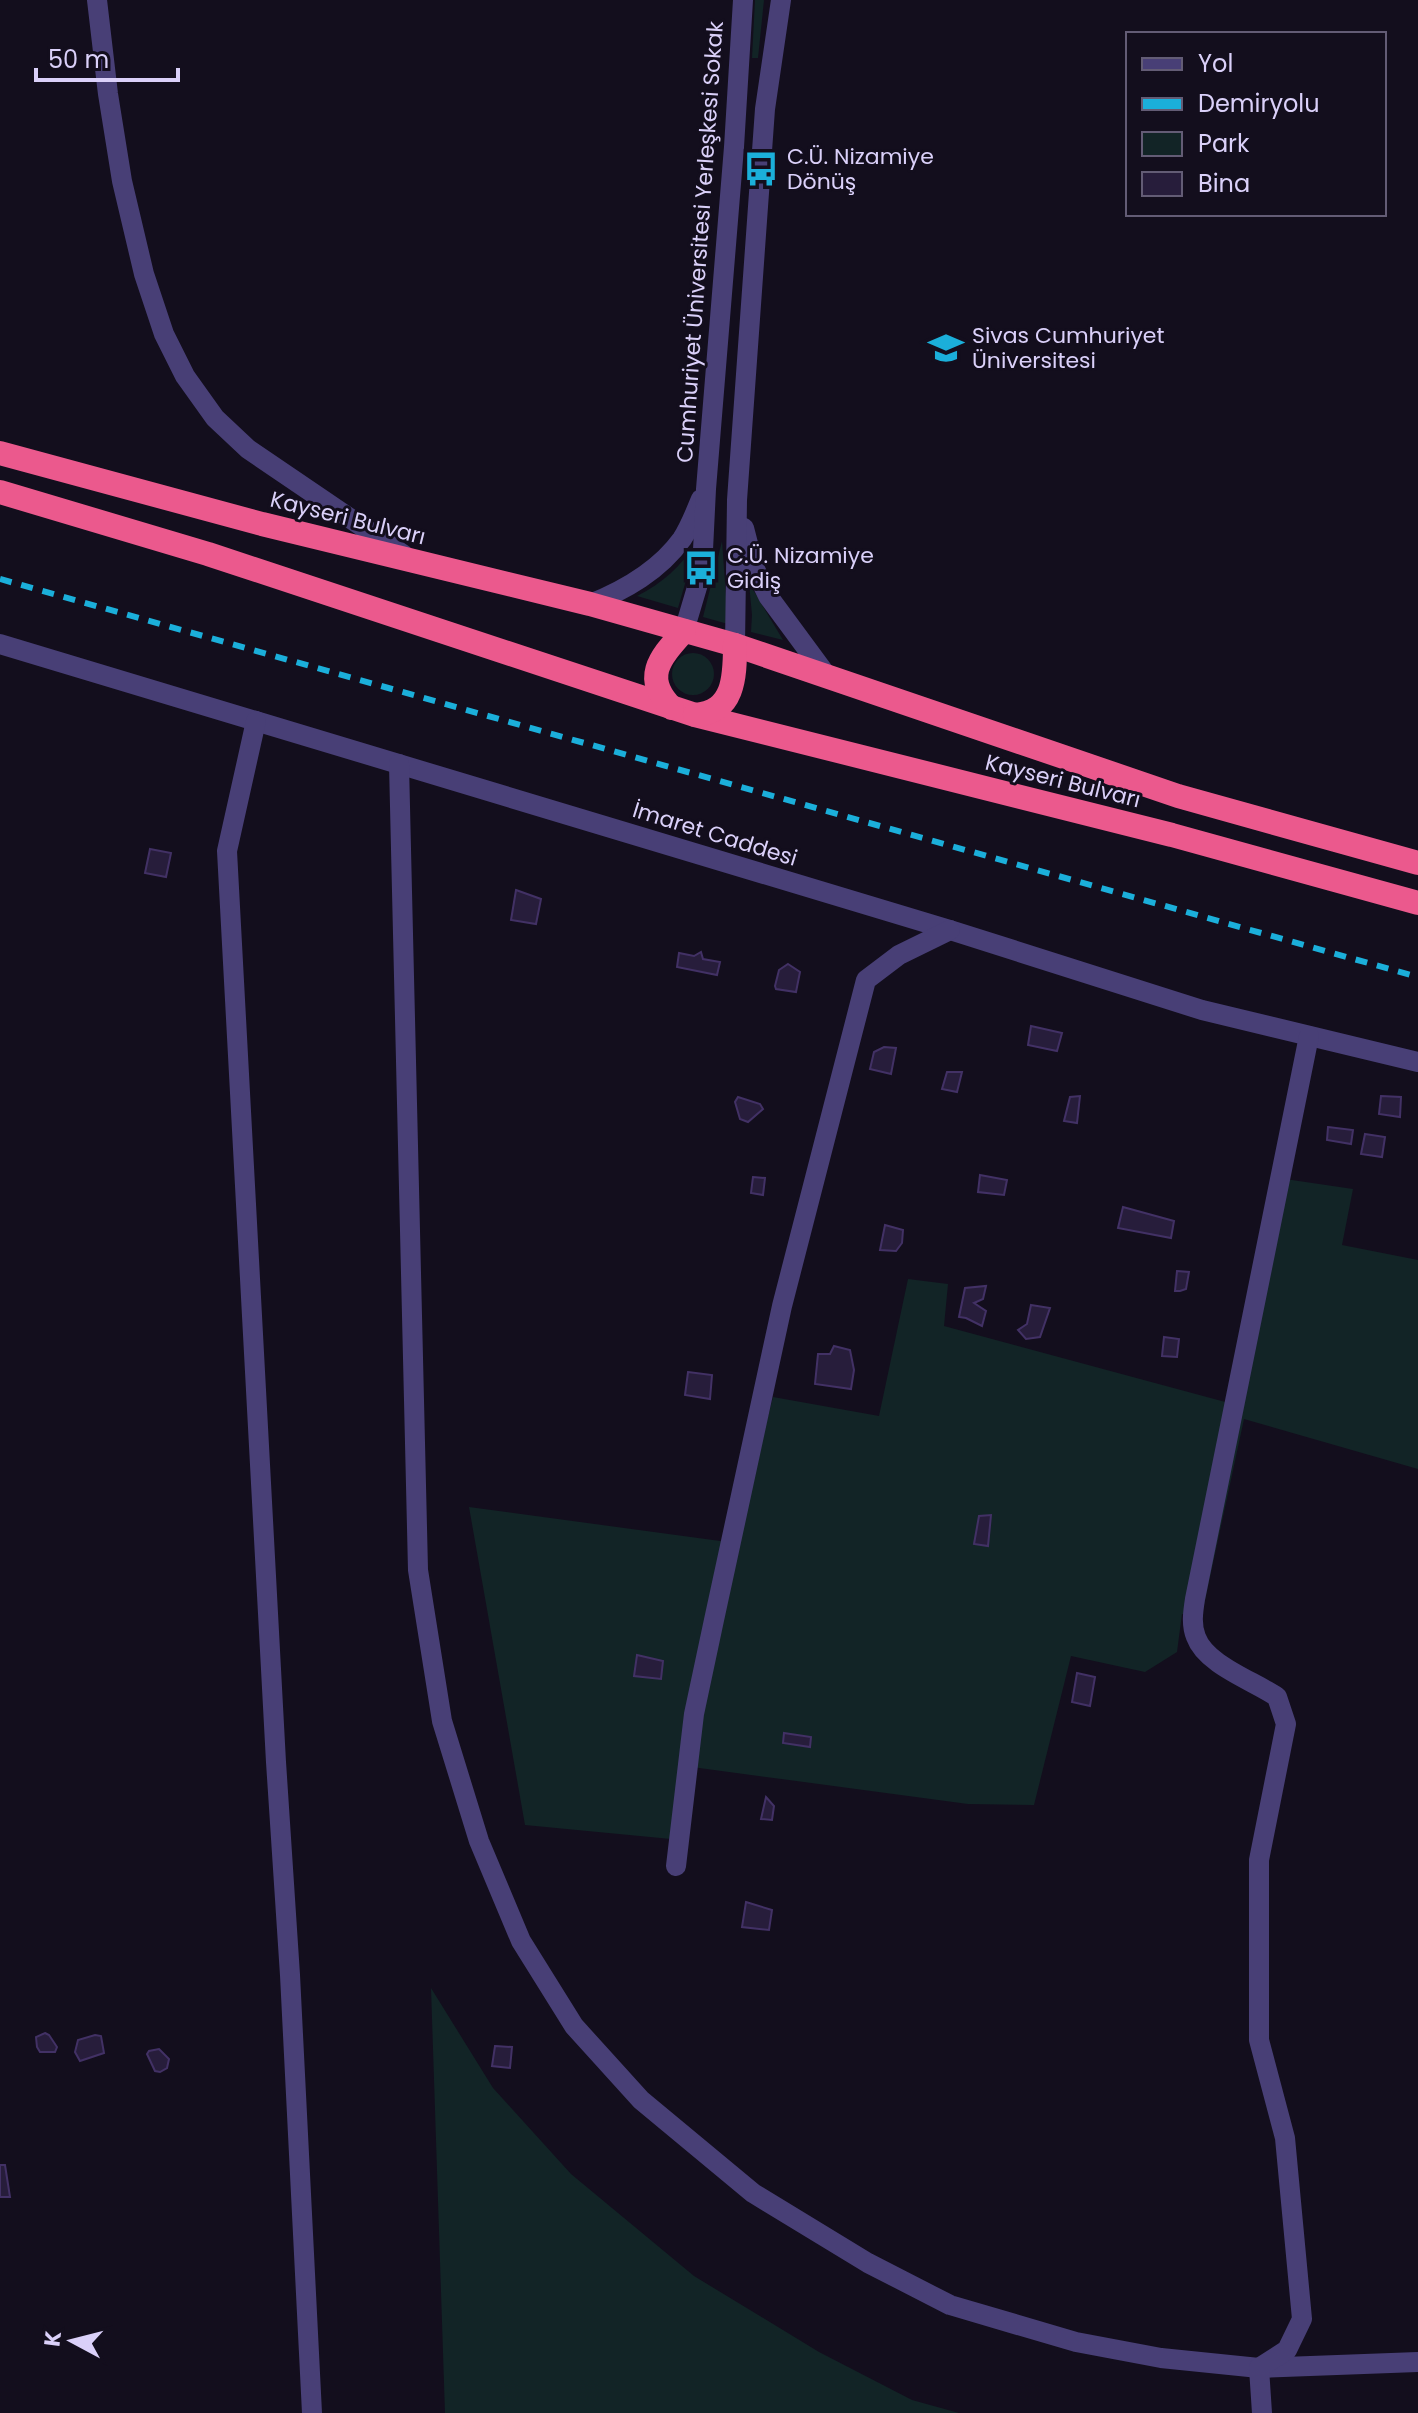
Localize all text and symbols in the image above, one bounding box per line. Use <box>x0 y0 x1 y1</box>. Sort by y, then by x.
street label: Cumhuriyet Üniversitesi Yerleşkesi Sokak <box>669 19 731 464</box>
scale bar <box>36 32 178 82</box>
legend <box>1126 32 1386 216</box>
text: 50 m <box>48 43 109 76</box>
text: Yol <box>1198 47 1233 80</box>
text: Demiryolu <box>1198 87 1320 120</box>
text: Park <box>1198 127 1250 160</box>
place label: C.Ü. Nizamiye Dönüş <box>787 141 934 197</box>
bus stop icon: C.Ü. Nizamiye Dönüş <box>742 150 780 188</box>
text: Bina <box>1198 167 1250 200</box>
place label: Sivas Cumhuriyet Üniversitesi <box>972 320 1164 376</box>
school or university icon: Sivas Cumhuriyet Üniversitesi <box>927 329 965 367</box>
street label: Kayseri Bulvarı <box>267 484 429 552</box>
place label: C.Ü. Nizamiye Gidiş <box>727 540 874 596</box>
bus stop icon: C.Ü. Nizamiye Gidiş <box>682 549 720 587</box>
street label: Kayseri Bulvarı <box>982 747 1144 815</box>
street label: İmaret Caddesi <box>629 794 801 874</box>
north arrow <box>32 2301 112 2381</box>
text: K <box>36 2329 69 2348</box>

